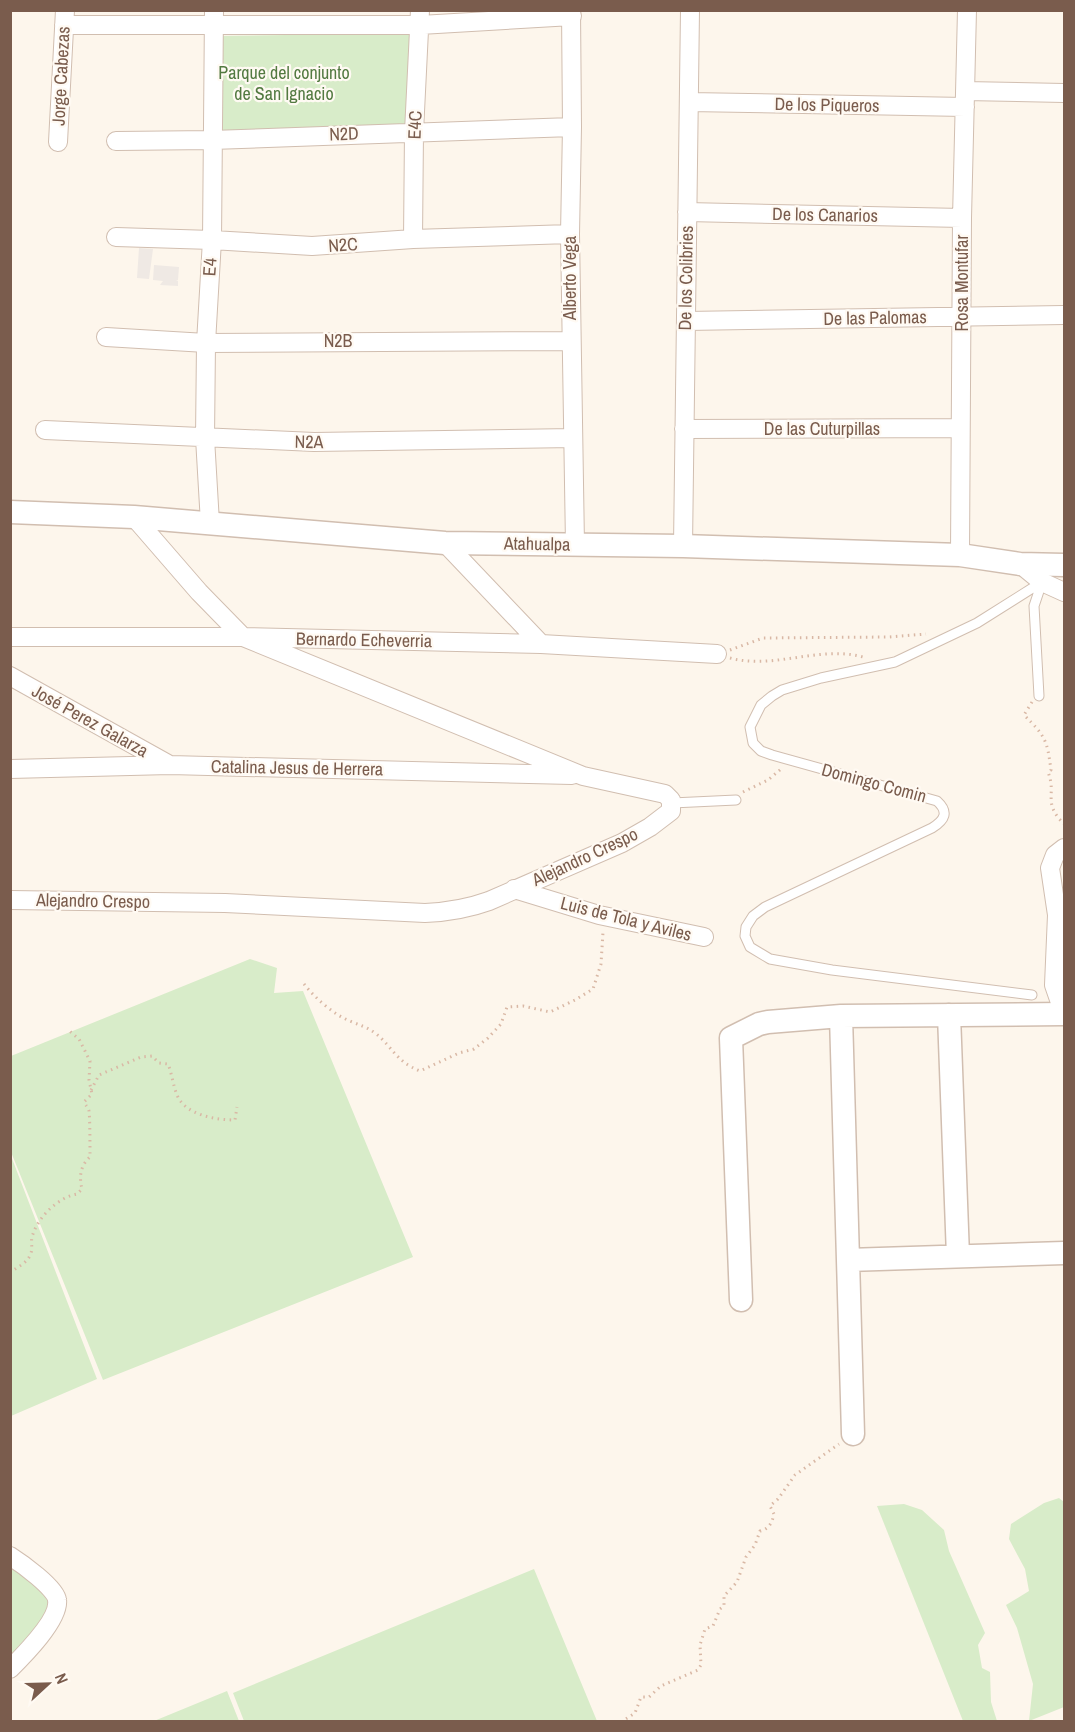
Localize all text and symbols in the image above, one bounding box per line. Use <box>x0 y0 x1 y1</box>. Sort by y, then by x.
street label: Jorge Cabezas <box>45 26 76 126</box>
park label: Parque del conjunto de San Ignacio <box>218 60 350 106</box>
street label: De los Piqueros <box>774 91 880 118</box>
street label: E4C <box>402 110 427 140</box>
street label: N2D <box>329 120 359 147</box>
street label: De los Canarios <box>772 201 878 228</box>
street label: De los Colibries <box>672 225 699 331</box>
street label: N2C <box>327 231 359 258</box>
street label: Rosa Montufar <box>949 235 974 331</box>
street label: Alberto Vega <box>557 236 582 321</box>
street label: E4 <box>196 257 223 277</box>
street label: De las Palomas <box>823 304 927 331</box>
street label: N2B <box>324 328 353 353</box>
street label: De las Cuturpillas <box>764 416 880 441</box>
street label: N2A <box>294 429 324 454</box>
street label: Atahualpa <box>503 530 570 557</box>
street label: Bernardo Echeverria <box>296 626 432 653</box>
street label: José Perez Galarza <box>27 678 153 763</box>
street label: Catalina Jesus de Herrera <box>211 753 383 782</box>
street label: Domingo Comin <box>819 757 929 808</box>
street label: Alejandro Crespo <box>527 821 642 892</box>
street label: Alejandro Crespo <box>35 887 150 914</box>
street label: Luis de Tola y Aviles <box>558 890 694 947</box>
north arrow <box>18 1654 78 1714</box>
text: N <box>50 1670 74 1687</box>

